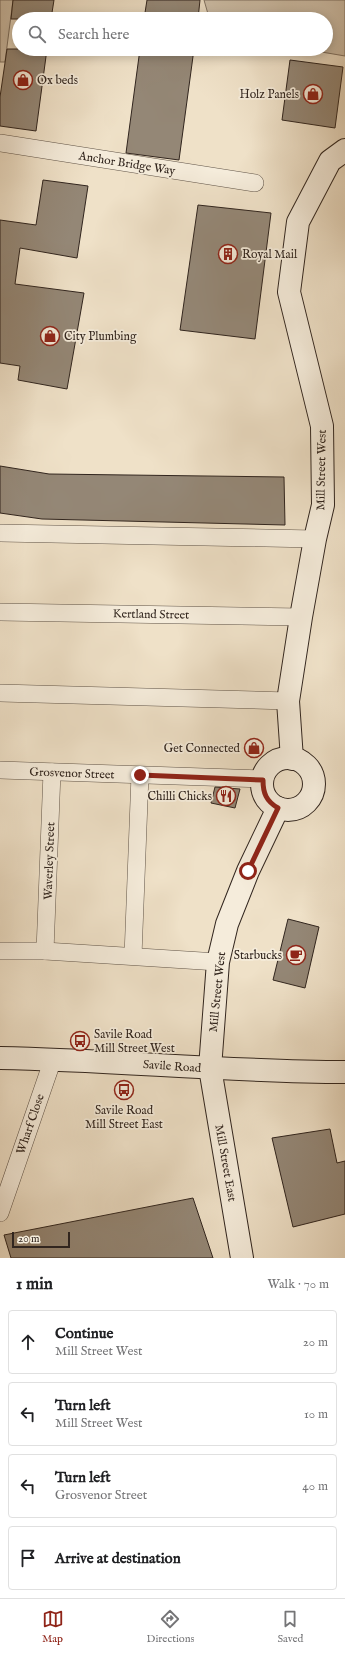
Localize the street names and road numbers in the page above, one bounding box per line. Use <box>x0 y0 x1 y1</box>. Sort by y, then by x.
street label: Anchor Bridge Way <box>77 148 176 179</box>
street label: Mill Street West <box>313 429 330 511</box>
street label: Kertland Street <box>113 606 189 623</box>
street label: Grosvenor Street <box>29 765 115 782</box>
street label: Waverley Street <box>41 822 58 900</box>
street label: Mill Street West <box>206 951 229 1033</box>
street label: Savile Road <box>142 1057 202 1076</box>
street label: Wharf Close <box>13 1092 48 1156</box>
street label: Mill Street East <box>211 1123 240 1203</box>

